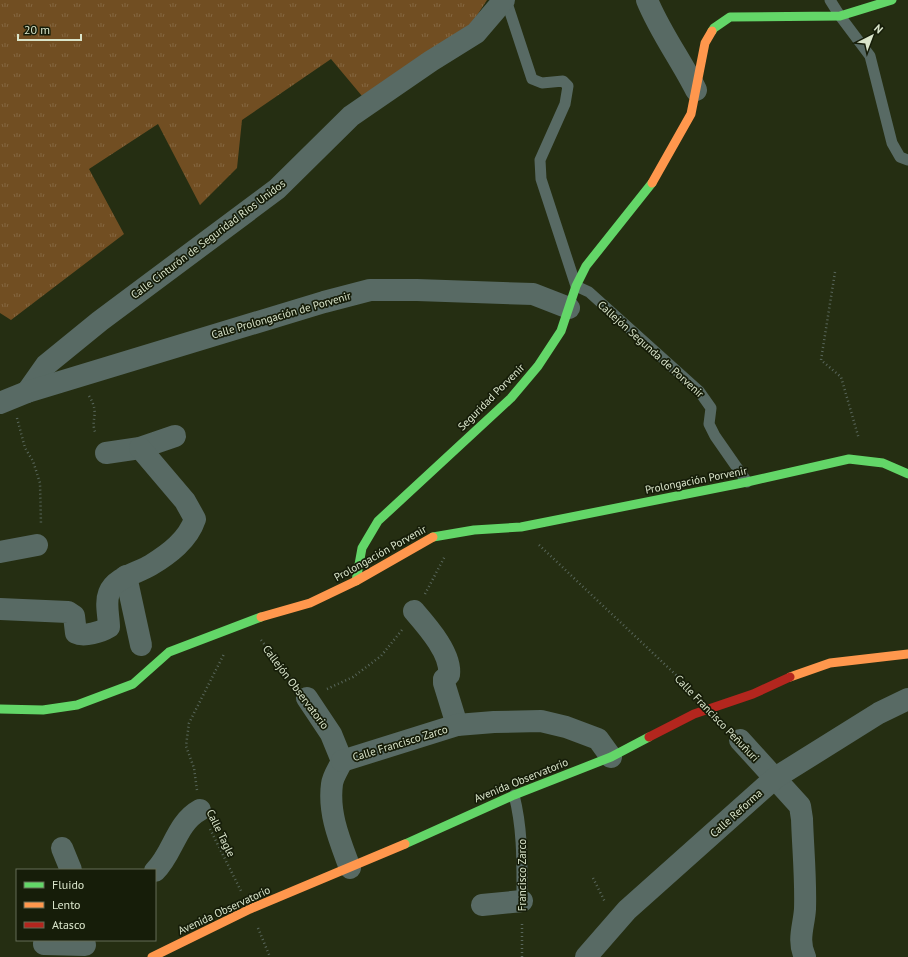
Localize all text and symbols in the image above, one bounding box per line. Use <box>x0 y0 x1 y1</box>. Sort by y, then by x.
scale bar <box>18 16 81 42</box>
north arrow <box>852 16 892 56</box>
text: N <box>871 21 886 36</box>
text: 20 m <box>24 22 50 37</box>
street label: Calle Cinturón de Seguridad Ríos Unidos <box>128 176 288 302</box>
street label: Calle Prolongación de Porvenir <box>210 288 353 342</box>
street label: Callejón Segunda de Porvenir <box>595 298 707 401</box>
street label: Seguridad Porvenir <box>455 360 528 433</box>
street label: Prolongación Porvenir <box>644 463 748 497</box>
street label: Prolongación Porvenir <box>331 522 429 584</box>
street label: Callejón Observatorio <box>260 642 332 732</box>
street label: Calle Francisco Peñuñuri <box>672 672 762 764</box>
street label: Calle Francisco Zarco <box>351 722 449 764</box>
street label: Avenida Observatorio <box>472 755 570 805</box>
street label: Calle Reforma <box>707 786 765 840</box>
street label: Calle Tagle <box>203 807 239 859</box>
street label: Francisco Zarco <box>515 839 529 911</box>
legend <box>16 869 156 941</box>
text: Fluido <box>52 877 84 892</box>
street label: Avenida Observatorio <box>176 882 273 938</box>
text: Lento <box>52 897 81 912</box>
text: Atasco <box>52 917 85 932</box>

